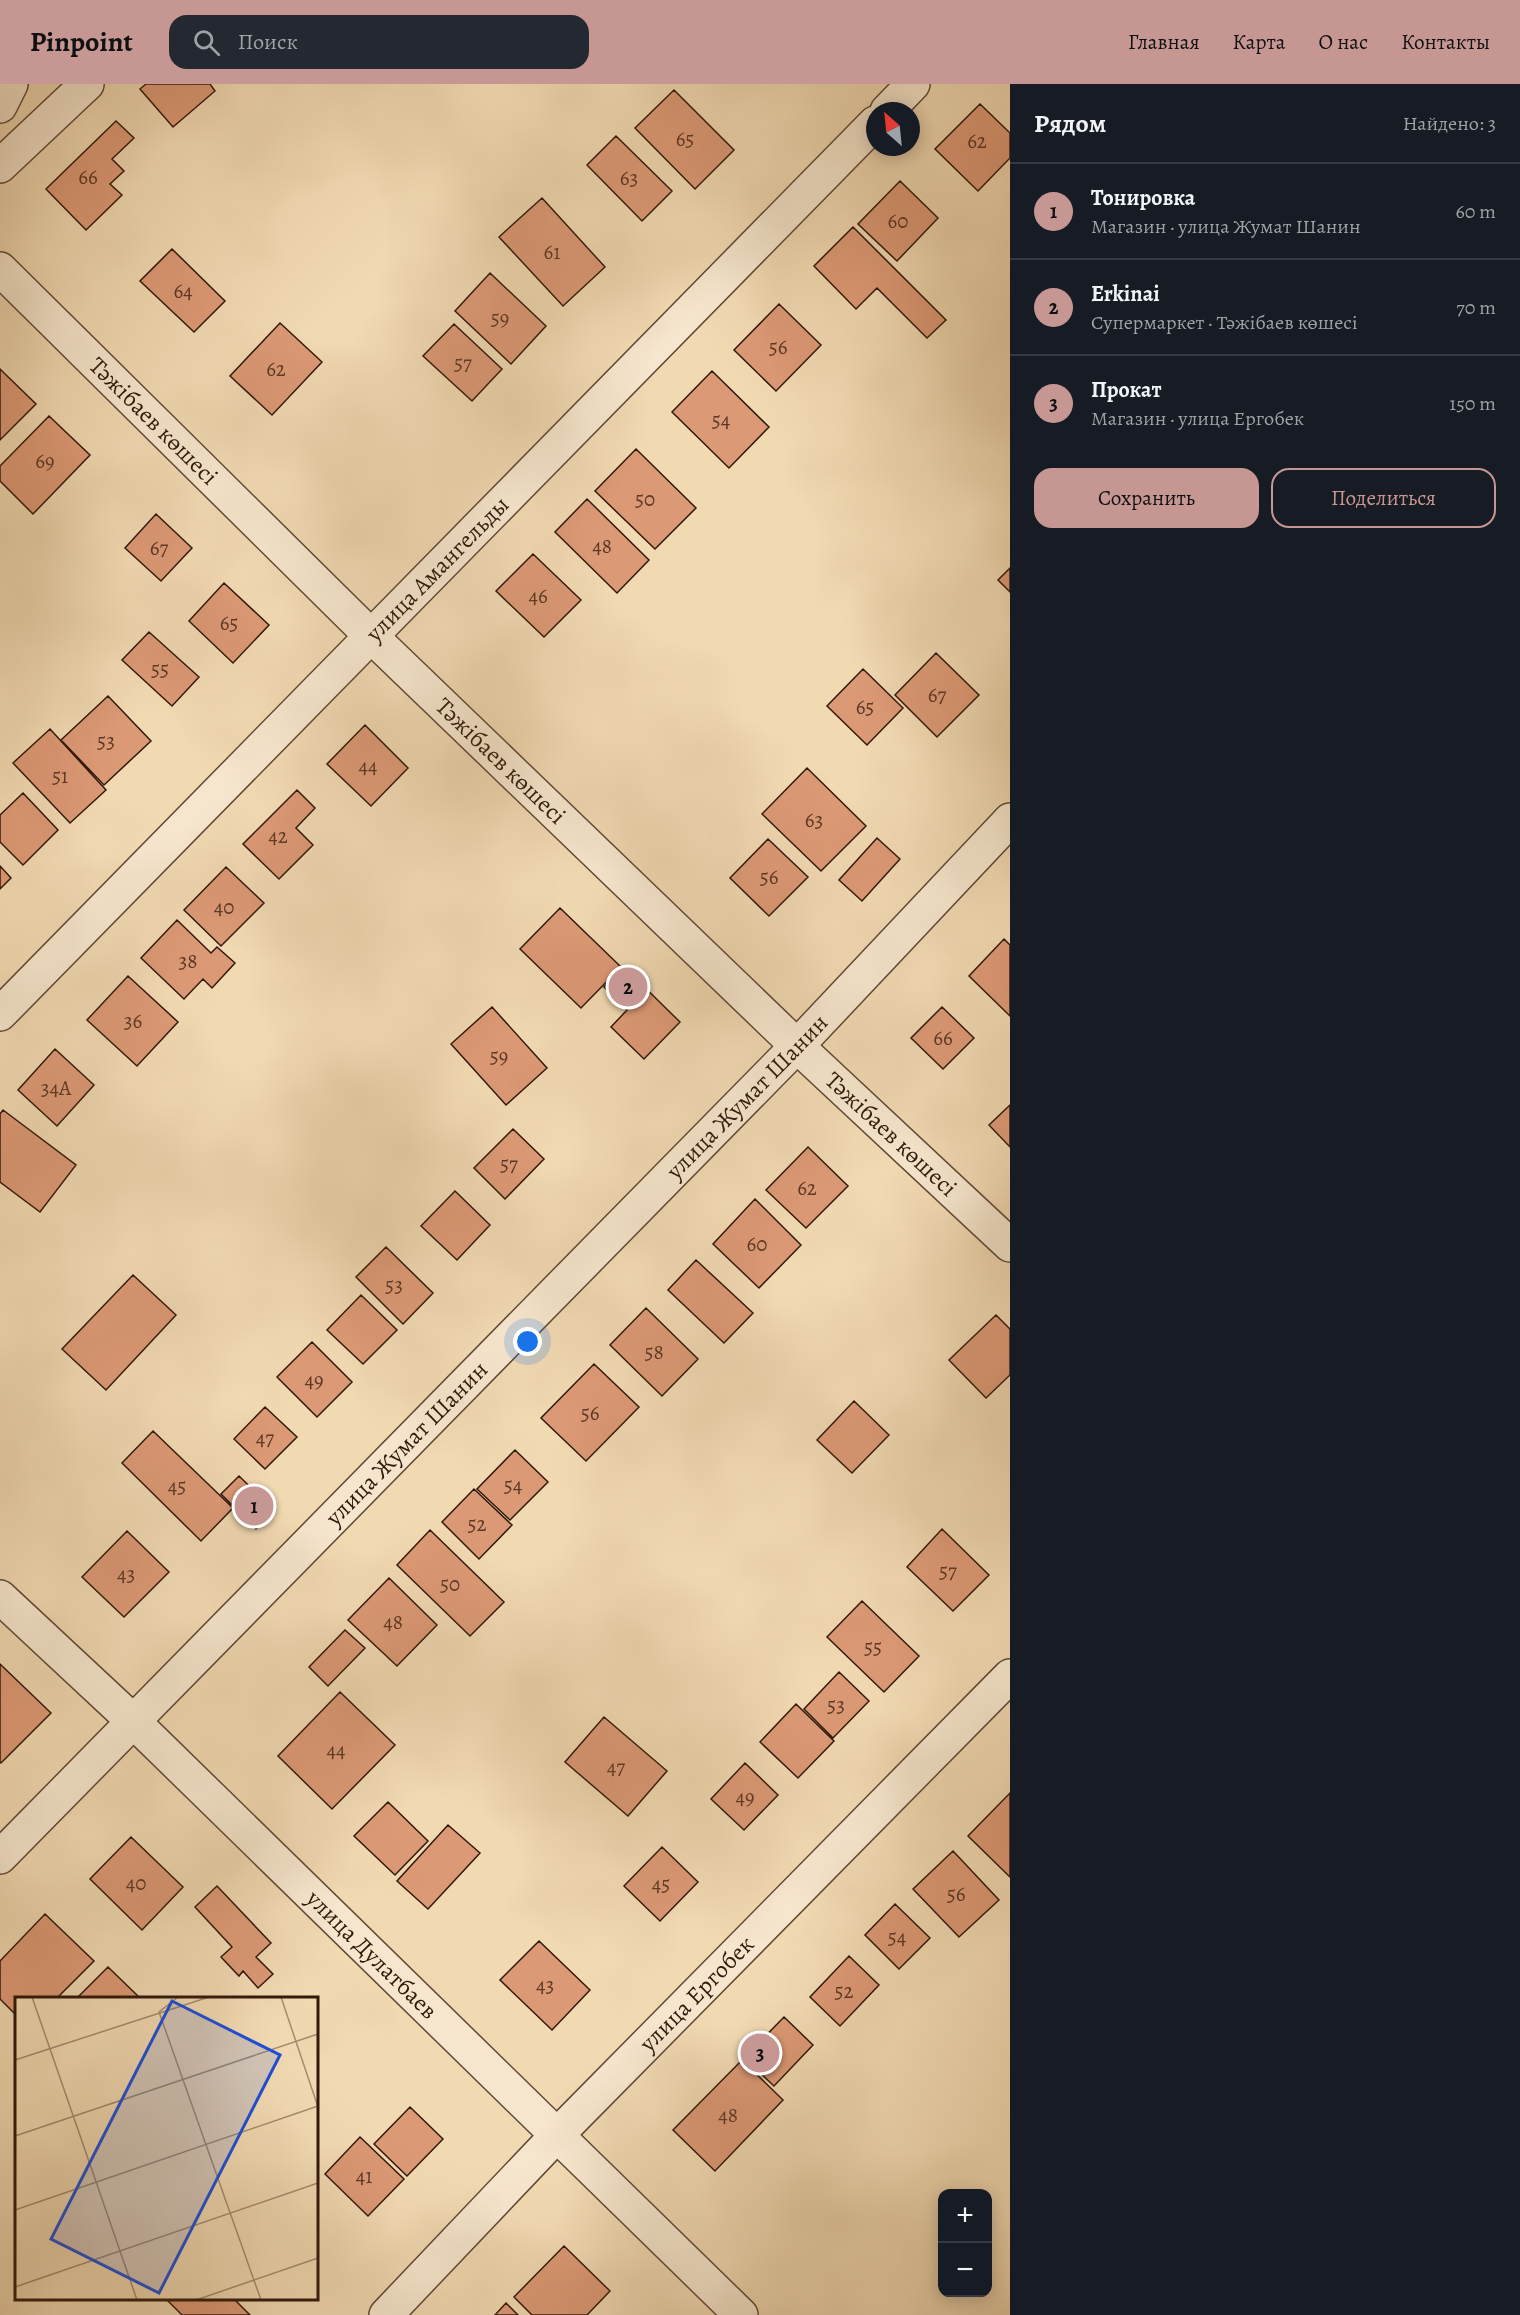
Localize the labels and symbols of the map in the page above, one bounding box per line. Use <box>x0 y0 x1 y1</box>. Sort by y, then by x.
north arrow <box>866 102 920 156</box>
house number: 65 <box>676 125 694 153</box>
house number: 62 <box>967 127 987 155</box>
house number: 66 <box>78 163 98 191</box>
house number: 63 <box>620 164 638 192</box>
house number: 60 <box>888 207 908 235</box>
house number: 61 <box>544 238 560 266</box>
house number: 64 <box>173 277 193 305</box>
house number: 59 <box>491 304 509 332</box>
house number: 56 <box>769 333 788 361</box>
house number: 57 <box>454 349 472 377</box>
street label: Тәжібаев көшесі <box>82 350 225 492</box>
house number: 62 <box>266 355 286 383</box>
house number: 54 <box>712 406 730 434</box>
house number: 69 <box>35 447 55 475</box>
house number: 50 <box>635 485 655 513</box>
street label: улица Амангельды <box>358 489 516 649</box>
house number: 48 <box>592 532 612 560</box>
house number: 67 <box>150 534 168 562</box>
house number: 46 <box>528 582 548 610</box>
house number: 65 <box>220 609 238 637</box>
house number: 55 <box>151 655 169 683</box>
house number: 67 <box>928 681 946 709</box>
street label: Тәжібаев көшесі <box>429 691 573 831</box>
house number: 65 <box>856 693 874 721</box>
house number: 53 <box>97 727 115 755</box>
house number: 44 <box>358 752 378 780</box>
house number: 51 <box>52 762 68 790</box>
house number: 63 <box>805 806 823 834</box>
house number: 42 <box>268 822 288 850</box>
house number: 56 <box>760 863 779 891</box>
house number: 40 <box>214 893 234 921</box>
house number: 38 <box>179 947 197 975</box>
pin: 2 <box>608 964 648 1010</box>
house number: 36 <box>124 1007 143 1035</box>
street label: улица Жумат Шанин <box>658 1007 835 1187</box>
house number: 66 <box>933 1024 953 1052</box>
house number: 59 <box>490 1042 508 1070</box>
street label: Тәжібаев көшесі <box>818 1064 964 1204</box>
house number: 34А <box>41 1074 72 1102</box>
house number: 57 <box>500 1150 518 1178</box>
house number: 62 <box>797 1174 817 1202</box>
house number: 60 <box>747 1230 767 1258</box>
house number: 53 <box>385 1271 403 1299</box>
your location <box>513 1327 542 1356</box>
house number: 58 <box>644 1338 664 1366</box>
street label: улица Жумат Шанин <box>318 1354 495 1533</box>
house number: 49 <box>304 1366 324 1394</box>
house number: 56 <box>581 1399 600 1427</box>
house number: 47 <box>256 1424 274 1452</box>
house number: 54 <box>504 1471 522 1499</box>
house number: 45 <box>168 1472 186 1500</box>
pin: 1 <box>234 1484 274 1528</box>
house number: 52 <box>467 1510 487 1538</box>
house number: 57 <box>939 1557 957 1585</box>
house number: 43 <box>117 1560 135 1588</box>
house number: 50 <box>440 1570 460 1598</box>
house number: 48 <box>383 1608 403 1636</box>
house number: 55 <box>864 1633 882 1661</box>
house number: 53 <box>827 1691 845 1719</box>
house number: 44 <box>326 1736 346 1764</box>
house number: 47 <box>607 1753 625 1781</box>
house number: 49 <box>735 1783 755 1811</box>
house number: 40 <box>126 1869 146 1897</box>
house number: 45 <box>652 1870 670 1898</box>
house number: 56 <box>947 1880 966 1908</box>
street label: улица Дулатбаев <box>299 1882 445 2026</box>
house number: 54 <box>888 1923 906 1951</box>
street label: улица Ергобек <box>631 1929 761 2059</box>
house number: 43 <box>536 1971 554 1999</box>
house number: 52 <box>834 1977 854 2005</box>
inset map <box>15 1997 318 2300</box>
pin: 3 <box>740 2030 780 2076</box>
house number: 48 <box>718 2101 738 2129</box>
house number: 41 <box>356 2162 372 2190</box>

